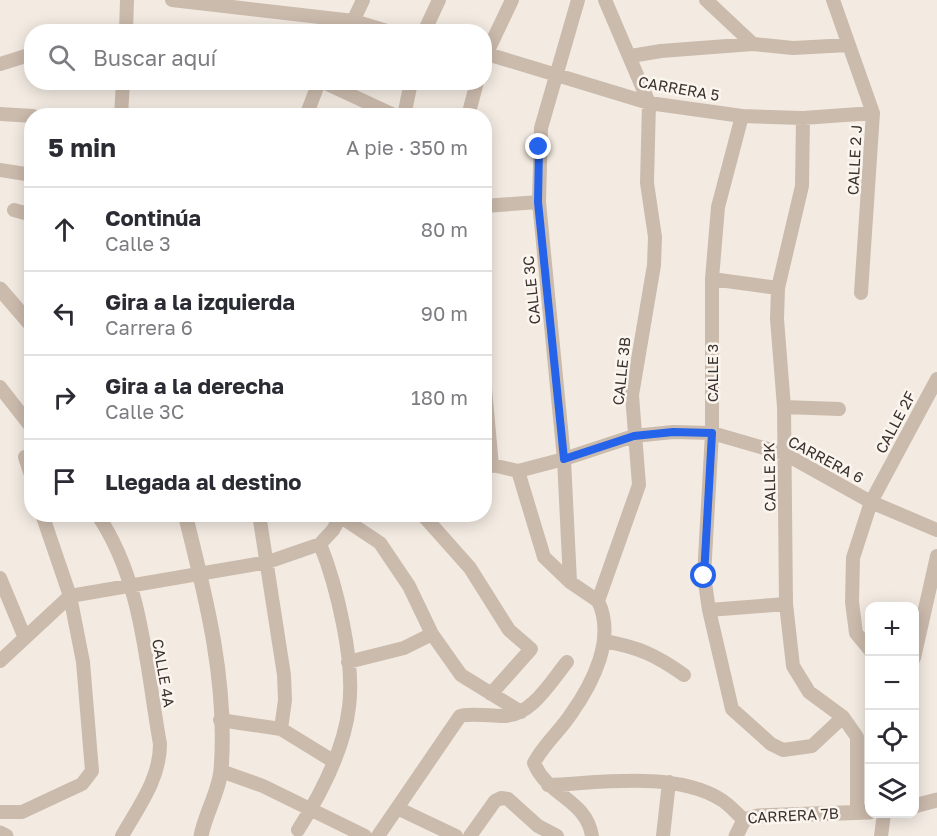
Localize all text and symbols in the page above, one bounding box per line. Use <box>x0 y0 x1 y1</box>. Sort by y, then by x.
search box <box>24 24 492 90</box>
icon: search <box>45 41 78 74</box>
text: Buscar aquí <box>93 44 216 71</box>
street label: CARRERA 5 <box>637 72 721 104</box>
street label: CALLE 2 J <box>843 124 865 196</box>
text: 5 min <box>48 132 116 163</box>
route end <box>525 133 551 159</box>
text: A pie · 350 m <box>346 135 468 159</box>
text: Continúa <box>105 204 201 231</box>
icon: ahead <box>48 213 81 246</box>
text: 80 m <box>421 217 468 241</box>
text: Calle 3 <box>105 231 171 255</box>
street label: CALLE 3C <box>518 255 544 325</box>
text: Gira a la izquierda <box>105 288 295 315</box>
icon: left <box>48 297 81 330</box>
text: 90 m <box>421 301 468 325</box>
text: Carrera 6 <box>105 315 193 339</box>
street label: CALLE 3B <box>608 336 634 406</box>
street label: CALLE 3 <box>703 344 721 402</box>
text: Gira a la derecha <box>105 372 284 399</box>
icon: right <box>48 381 81 414</box>
text: 180 m <box>411 385 468 409</box>
street label: CALLE 2F <box>871 388 919 456</box>
text: Calle 3C <box>105 399 184 423</box>
street label: CARRERA 6 <box>785 432 867 486</box>
street label: CALLE 2K <box>759 442 779 512</box>
icon: arrive <box>48 465 81 498</box>
text: Llegada al destino <box>105 468 302 495</box>
route start <box>690 562 716 588</box>
map controls <box>865 602 919 818</box>
button: + <box>865 602 919 656</box>
street label: CALLE 4A <box>149 637 179 709</box>
button: − <box>865 656 919 710</box>
button: locate <box>865 710 919 764</box>
button: layers <box>865 764 919 818</box>
street label: CARRERA 7B <box>747 804 839 826</box>

